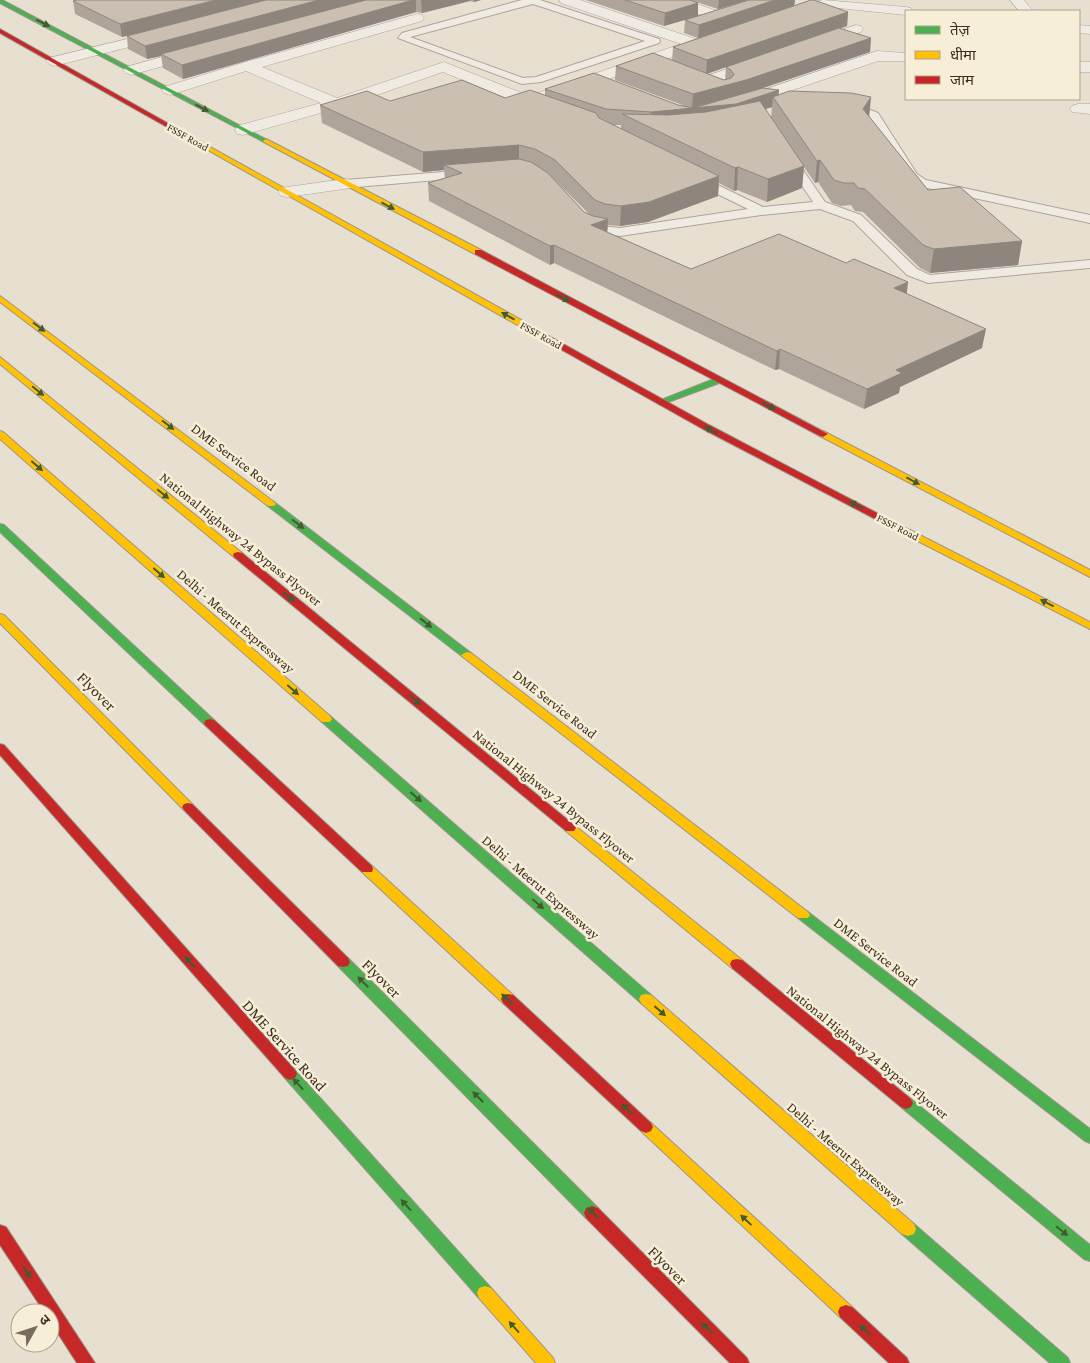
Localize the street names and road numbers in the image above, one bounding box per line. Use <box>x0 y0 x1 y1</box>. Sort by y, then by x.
street label: FSSF Road <box>165 121 211 153</box>
street label: FSSF Road <box>518 319 564 351</box>
street label: DME Service Road <box>188 420 280 494</box>
street label: National Highway 24 Bypass Flyover <box>157 469 325 609</box>
street label: FSSF Road <box>875 511 921 543</box>
street label: Delhi - Meerut Expressway <box>174 566 298 677</box>
street label: DME Service Road <box>510 666 601 742</box>
street label: Flyover <box>73 669 120 715</box>
street label: National Highway 24 Bypass Flyover <box>470 726 638 866</box>
street label: Delhi - Meerut Expressway <box>479 832 603 943</box>
street label: DME Service Road <box>831 914 922 990</box>
street label: Flyover <box>358 956 405 1002</box>
street label: National Highway 24 Bypass Flyover <box>784 982 952 1122</box>
street label: DME Service Road <box>239 996 330 1095</box>
street label: Delhi - Meerut Expressway <box>784 1099 908 1210</box>
street label: Flyover <box>644 1243 691 1289</box>

